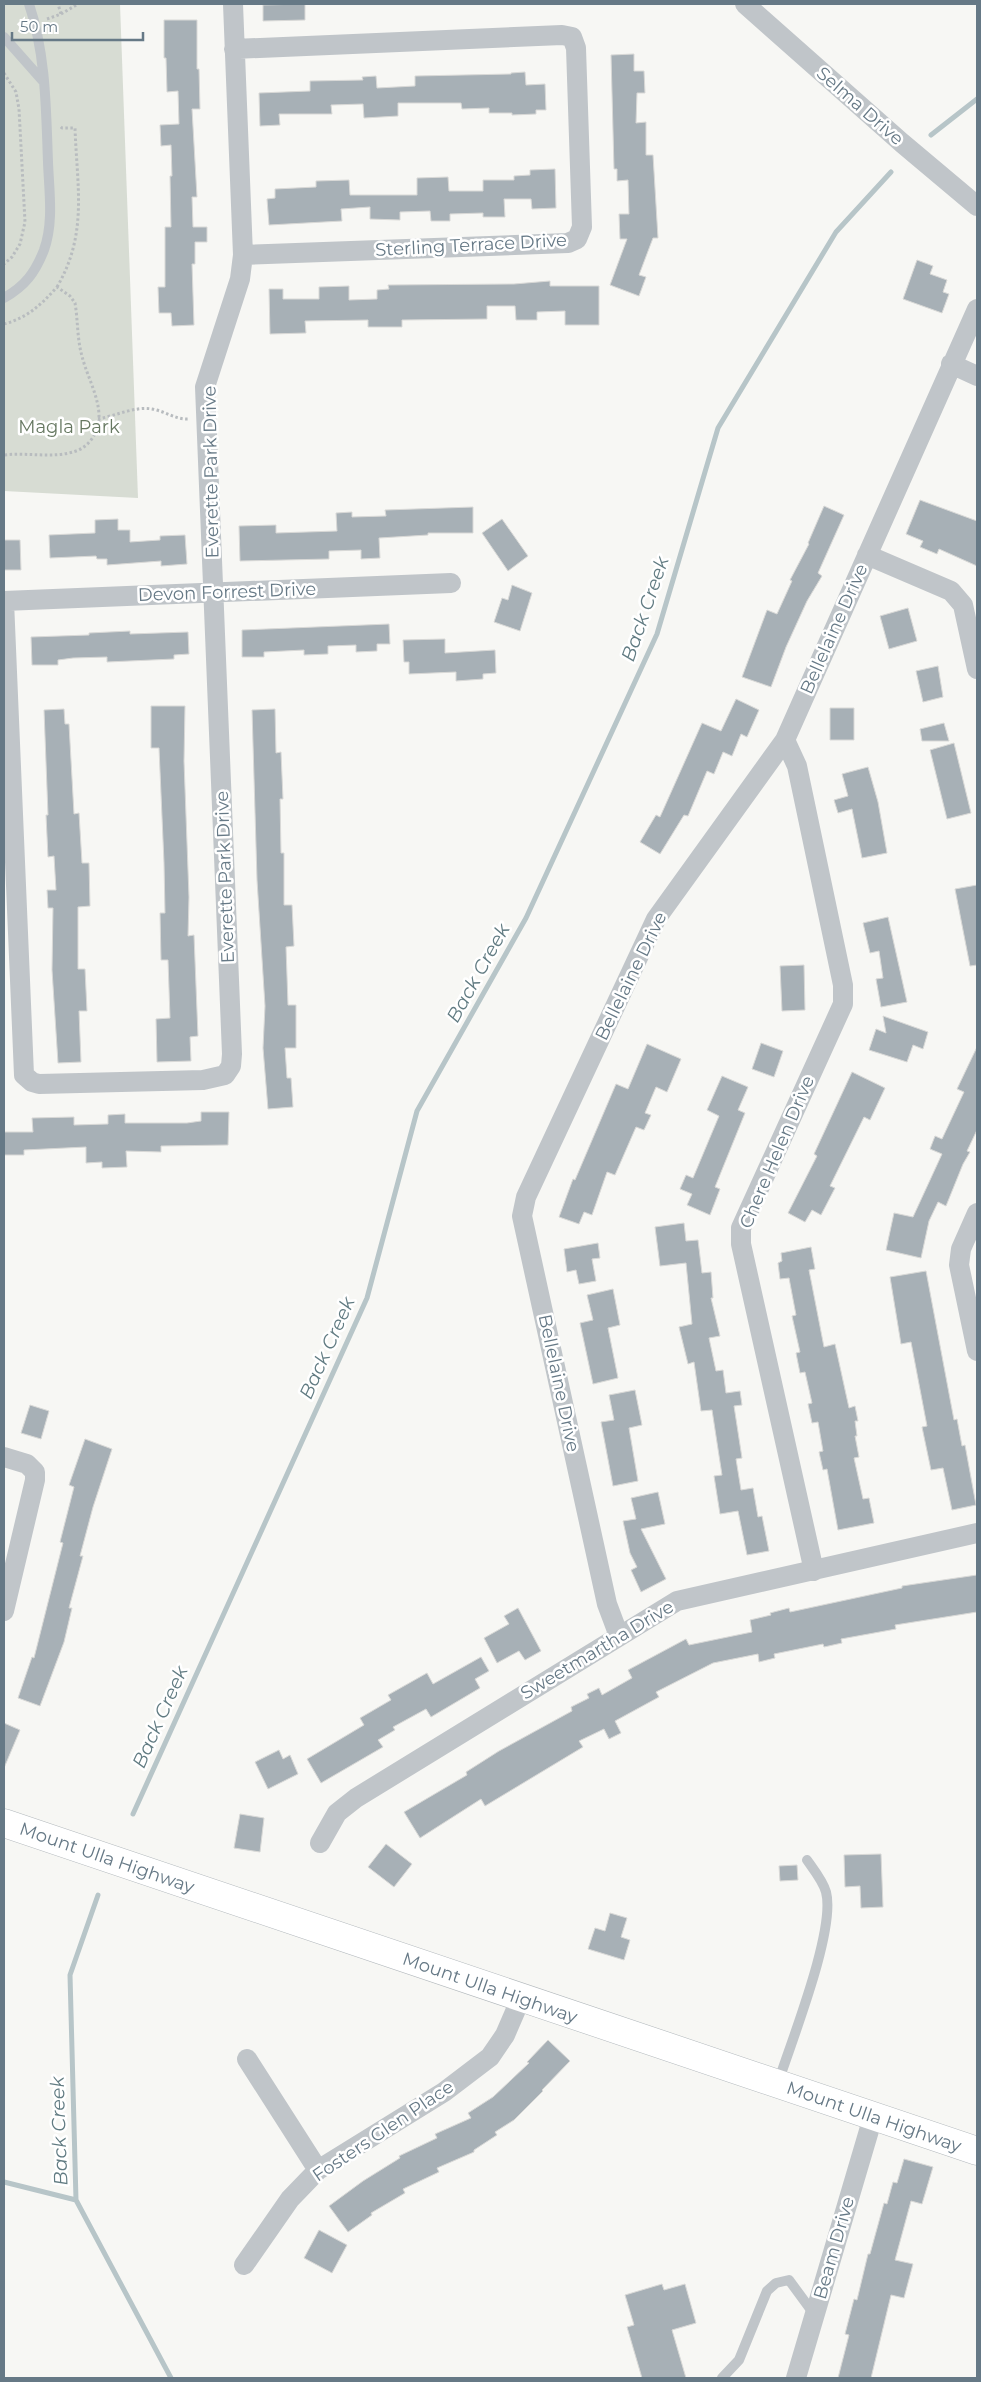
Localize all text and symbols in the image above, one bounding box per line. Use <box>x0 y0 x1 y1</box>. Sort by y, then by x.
scale bar <box>12 10 144 42</box>
text: 50 m <box>20 17 58 36</box>
street label: Selma Drive <box>812 62 908 150</box>
street label: Sterling Terrace Drive <box>375 229 568 261</box>
street label: Everette Park Drive <box>198 385 224 559</box>
park label: Magla Park <box>18 416 120 438</box>
water label: Back Creek <box>616 553 674 664</box>
street label: Bellelaine Drive <box>795 560 873 698</box>
street label: Devon Forrest Drive <box>137 578 317 606</box>
street label: Everette Park Drive <box>211 790 239 964</box>
street label: Bellelaine Drive <box>590 908 672 1044</box>
water label: Back Creek <box>441 919 515 1026</box>
street label: Chere Helen Drive <box>735 1072 819 1232</box>
water label: Back Creek <box>294 1293 360 1403</box>
street label: Bellelaine Drive <box>534 1312 584 1454</box>
street label: Sweetmartha Drive <box>516 1596 678 1704</box>
water label: Back Creek <box>127 1662 193 1772</box>
street label: Mount Ulla Highway <box>17 1818 197 1898</box>
street label: Mount Ulla Highway <box>400 1948 580 2028</box>
water label: Back Creek <box>46 2075 72 2186</box>
street label: Fosters Glen Place <box>308 2076 458 2186</box>
street label: Mount Ulla Highway <box>784 2077 964 2157</box>
street label: Beam Drive <box>809 2194 859 2302</box>

